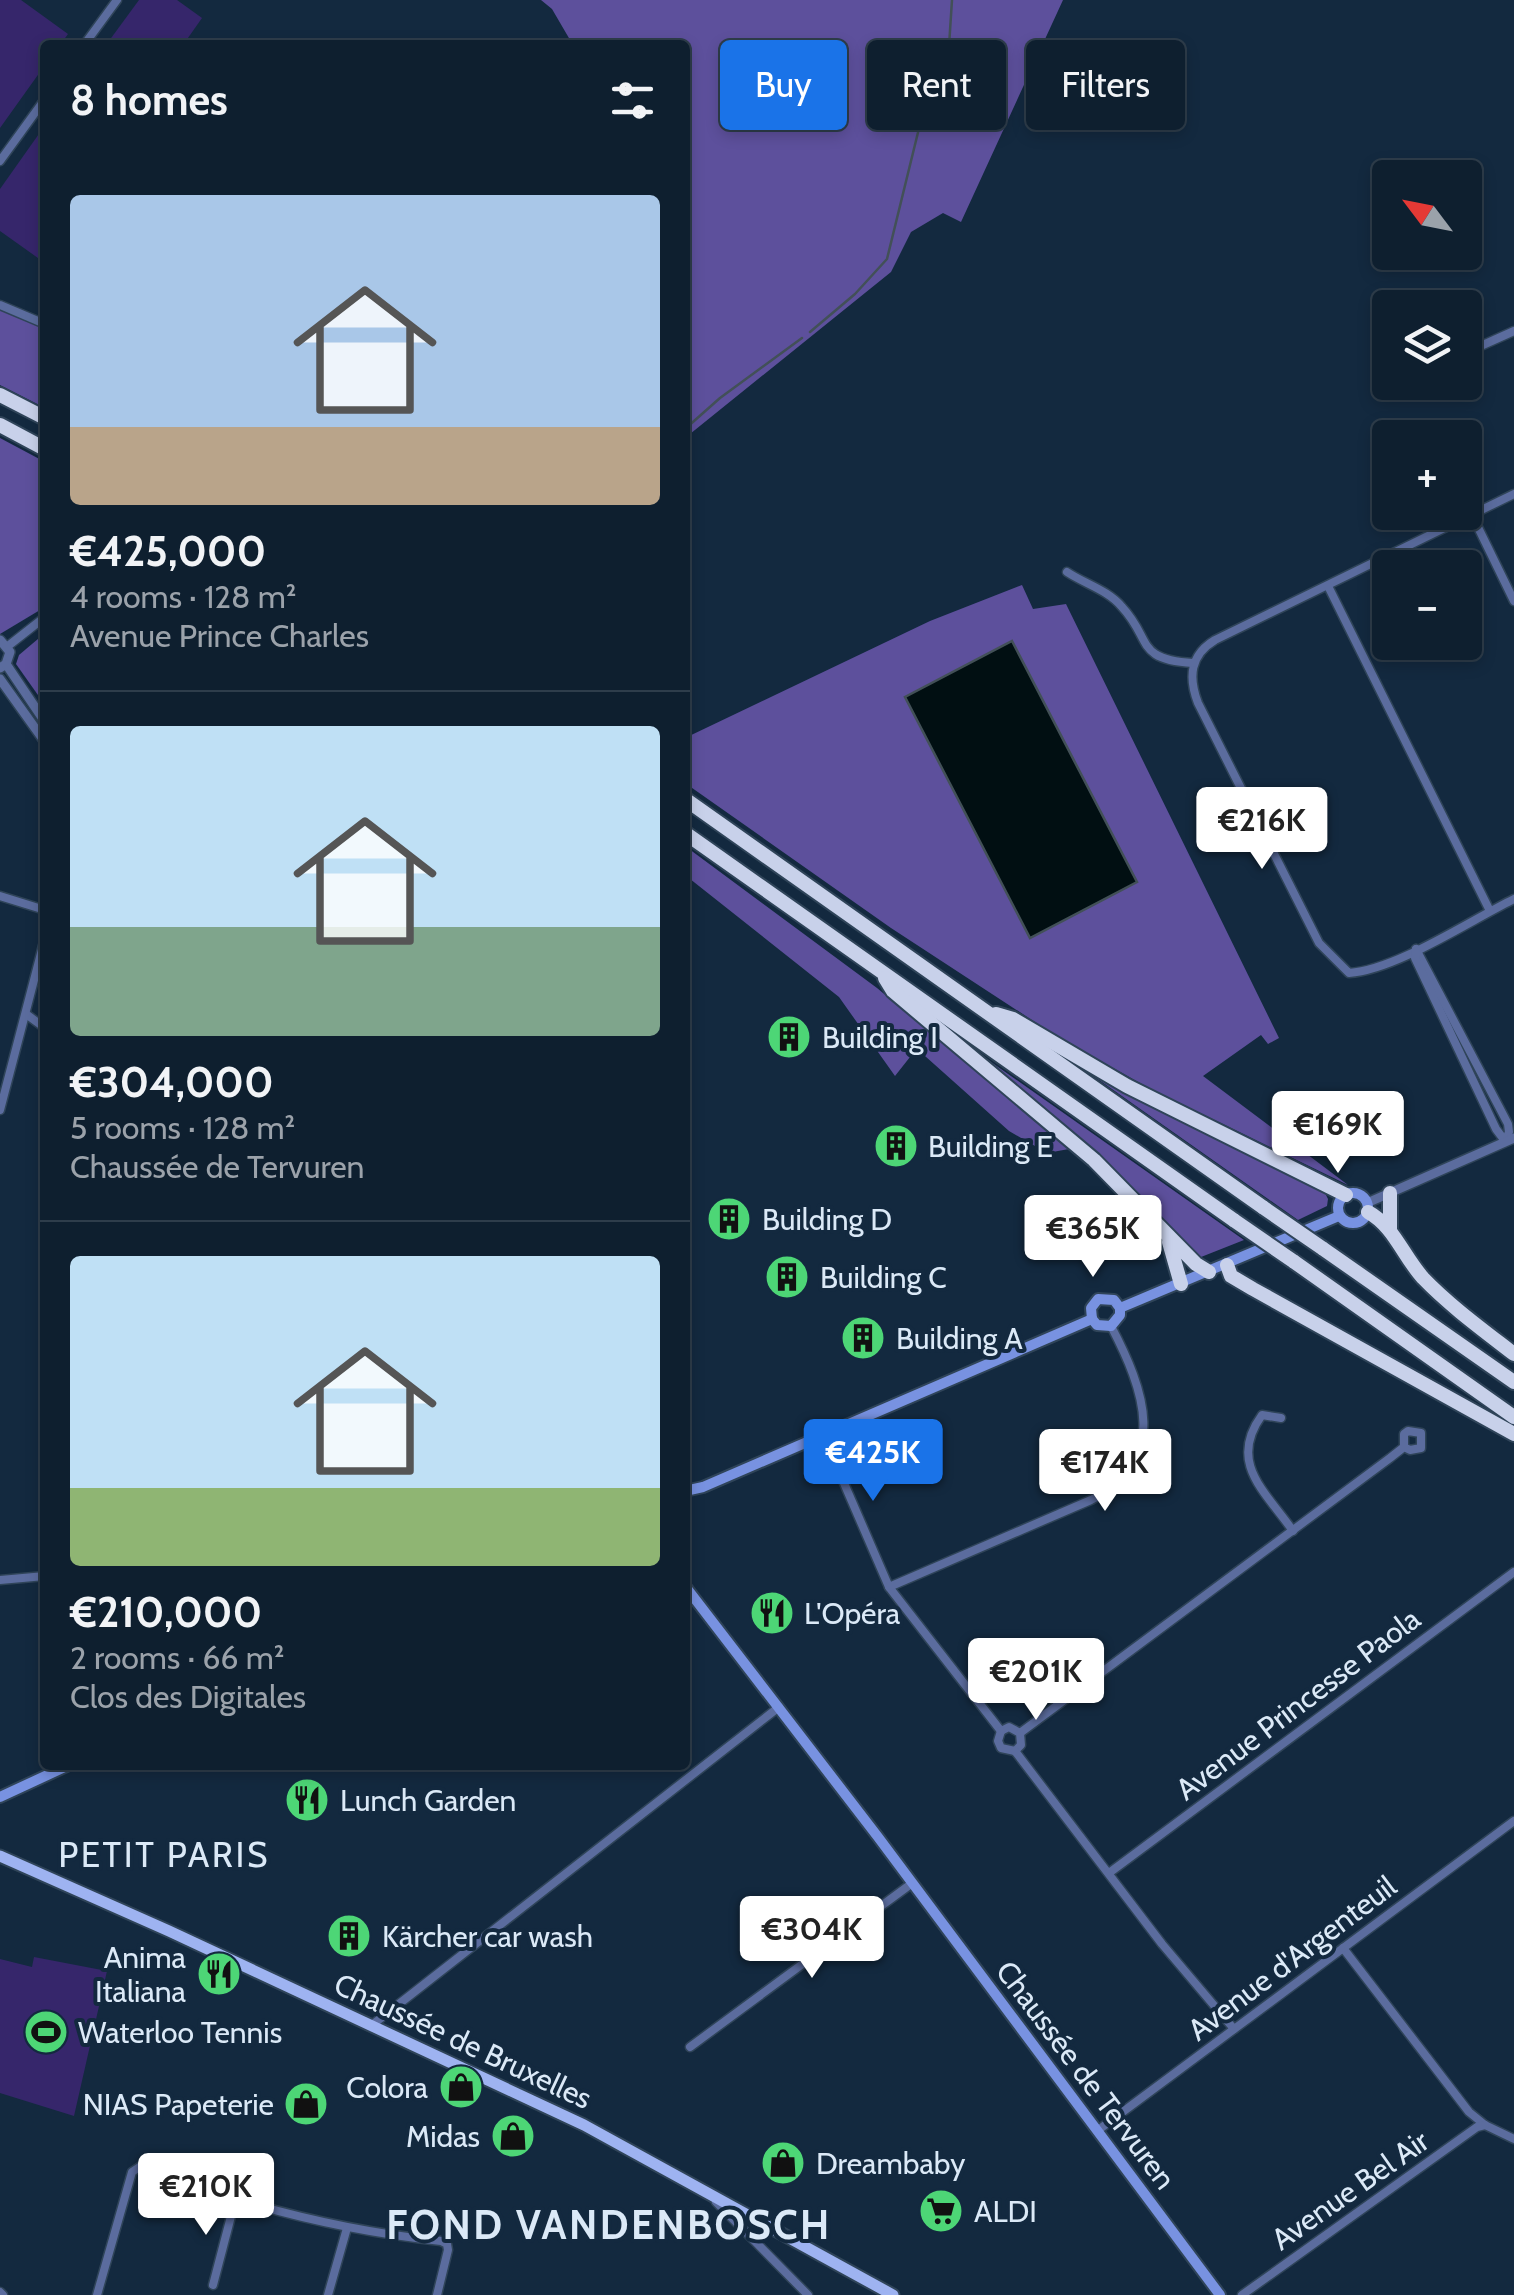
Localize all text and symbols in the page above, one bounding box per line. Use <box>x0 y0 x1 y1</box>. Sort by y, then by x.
chip: Buy <box>720 40 847 130</box>
chip: Rent <box>867 40 1006 130</box>
chip: Filters <box>1026 40 1185 130</box>
icon: filters <box>605 73 660 128</box>
text: 8 homes <box>70 74 228 126</box>
north arrow <box>1372 160 1482 270</box>
map controls <box>1372 160 1482 660</box>
icon: home <box>275 260 455 440</box>
button: layers <box>1372 290 1482 400</box>
button: + <box>1372 420 1482 530</box>
text: €425,000 <box>70 525 266 577</box>
button: − <box>1372 550 1482 660</box>
text: 4 rooms · 128 m² <box>70 577 296 616</box>
text: Avenue Prince Charles <box>70 616 369 655</box>
pin: €216K <box>1192 787 1332 872</box>
icon: home <box>275 791 455 971</box>
text: €216K <box>1218 800 1306 839</box>
building icon: Building I <box>766 1014 812 1060</box>
place label: Building I <box>822 1019 938 1056</box>
text: €304,000 <box>70 1056 274 1108</box>
pin: €169K <box>1268 1091 1408 1176</box>
text: €169K <box>1294 1104 1382 1143</box>
text: 5 rooms · 128 m² <box>70 1108 295 1147</box>
building icon: Building E <box>873 1123 919 1169</box>
place label: Building E <box>928 1128 1053 1165</box>
text: Chaussée de Tervuren <box>70 1147 365 1186</box>
pin: €365K <box>1023 1195 1163 1280</box>
building icon: Building D <box>706 1196 752 1242</box>
place label: Building D <box>762 1201 892 1238</box>
text: €365K <box>1047 1208 1140 1247</box>
building icon: Building C <box>764 1254 810 1300</box>
place label: Building C <box>820 1259 947 1296</box>
building icon: Building A <box>840 1315 886 1361</box>
place label: Building A <box>896 1320 1023 1357</box>
icon: home <box>275 1321 455 1501</box>
pin: €425K <box>803 1419 943 1504</box>
pin: €174K <box>1035 1429 1175 1514</box>
text: €425K <box>826 1432 920 1471</box>
text: €174K <box>1061 1442 1149 1481</box>
text: €210,000 <box>70 1586 262 1638</box>
restaurant icon: L'Opéra <box>749 1590 795 1636</box>
place label: L'Opéra <box>804 1595 901 1632</box>
street label: Avenue Princesse Paola <box>1169 1600 1428 1808</box>
text: 2 rooms · 66 m² <box>70 1638 284 1677</box>
pin: €201K <box>966 1638 1106 1723</box>
text: €201K <box>990 1651 1082 1690</box>
text: Clos des Digitales <box>70 1677 306 1716</box>
restaurant icon: Lunch Garden <box>284 1777 330 1823</box>
place label: Lunch Garden <box>340 1782 516 1819</box>
district label: PETIT PARIS <box>58 1833 270 1876</box>
street label: Avenue d'Argenteuil <box>1180 1868 1404 2048</box>
pin: €304K <box>742 1896 882 1981</box>
text: €304K <box>762 1909 862 1948</box>
building icon: Kärcher car wash <box>326 1913 372 1959</box>
place label: Kärcher car wash <box>382 1918 593 1955</box>
place label: Anima Italiana <box>95 1939 187 2010</box>
restaurant icon: Anima Italiana <box>196 1951 242 1997</box>
street label: Chaussée de Tervuren <box>988 1954 1184 2196</box>
street label: Chaussée de Bruxelles <box>328 1965 598 2117</box>
sports icon: Waterloo Tennis <box>23 2009 69 2055</box>
place label: Waterloo Tennis <box>78 2014 282 2051</box>
shop icon: Colora <box>438 2064 484 2110</box>
place label: Colora <box>346 2069 429 2106</box>
shop icon: NIAS Papeterie <box>283 2081 329 2127</box>
place label: NIAS Papeterie <box>83 2086 274 2123</box>
shop icon: Midas <box>490 2113 536 2159</box>
place label: Midas <box>406 2118 480 2155</box>
street label: Avenue Bel Air <box>1264 2122 1436 2258</box>
shop icon: Dreambaby <box>760 2140 806 2186</box>
place label: Dreambaby <box>816 2145 965 2182</box>
pin: €210K <box>136 2153 276 2238</box>
text: €210K <box>160 2166 252 2205</box>
supermarket icon: ALDI <box>918 2188 964 2234</box>
place label: ALDI <box>974 2193 1037 2230</box>
district label: FOND VANDENBOSCH <box>386 2200 832 2249</box>

